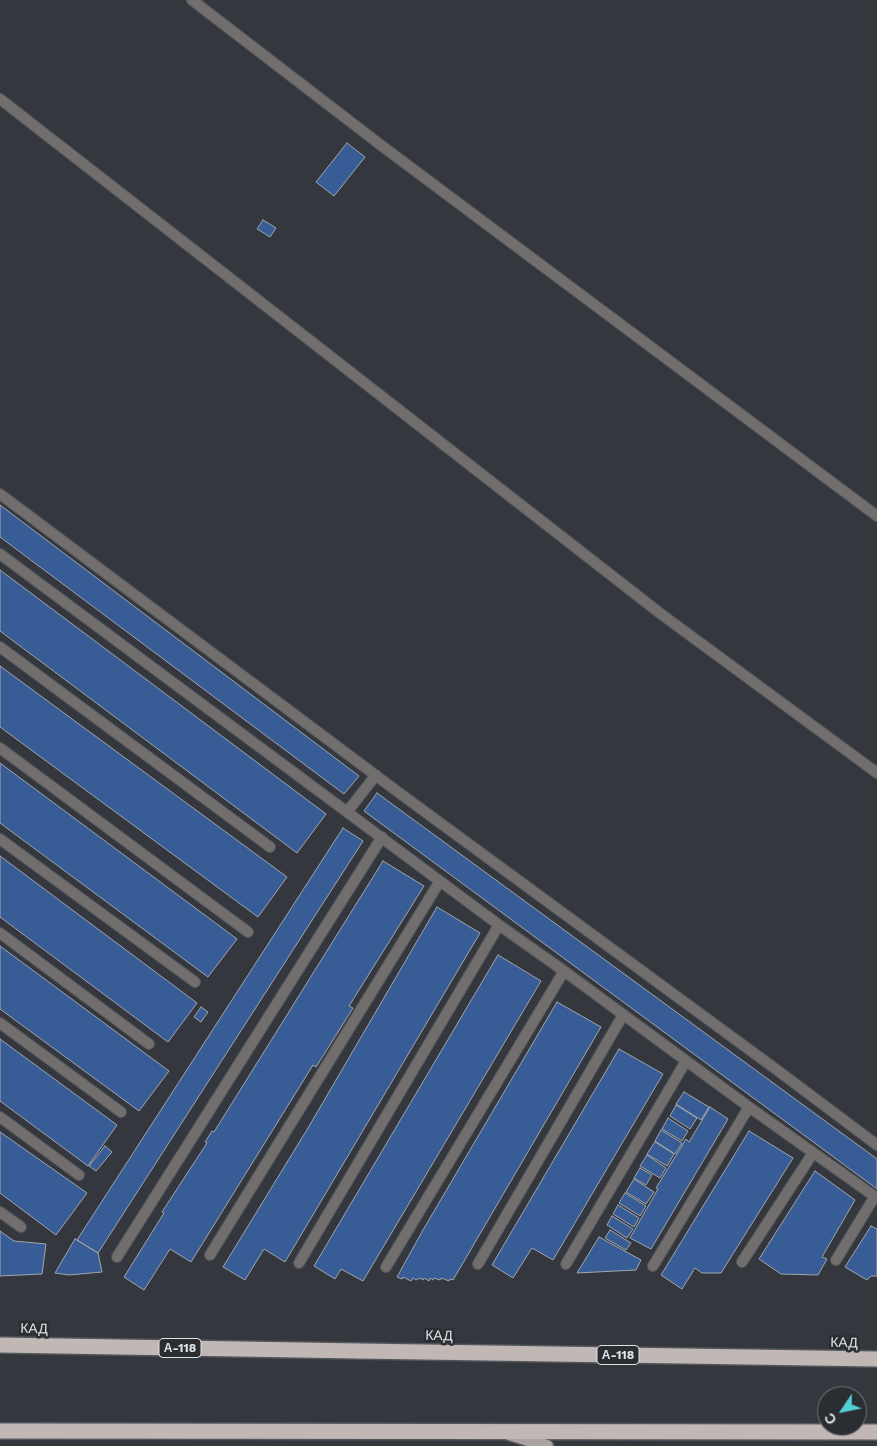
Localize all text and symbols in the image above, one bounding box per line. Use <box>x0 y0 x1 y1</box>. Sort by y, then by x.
street label: КАД <box>20 1320 48 1338</box>
street label: КАД <box>425 1327 453 1345</box>
street label: КАД <box>830 1334 858 1352</box>
road number: А-118 <box>159 1339 201 1358</box>
road number: А-118 <box>597 1346 639 1364</box>
north arrow <box>817 1386 867 1436</box>
text: С <box>821 1410 840 1427</box>

